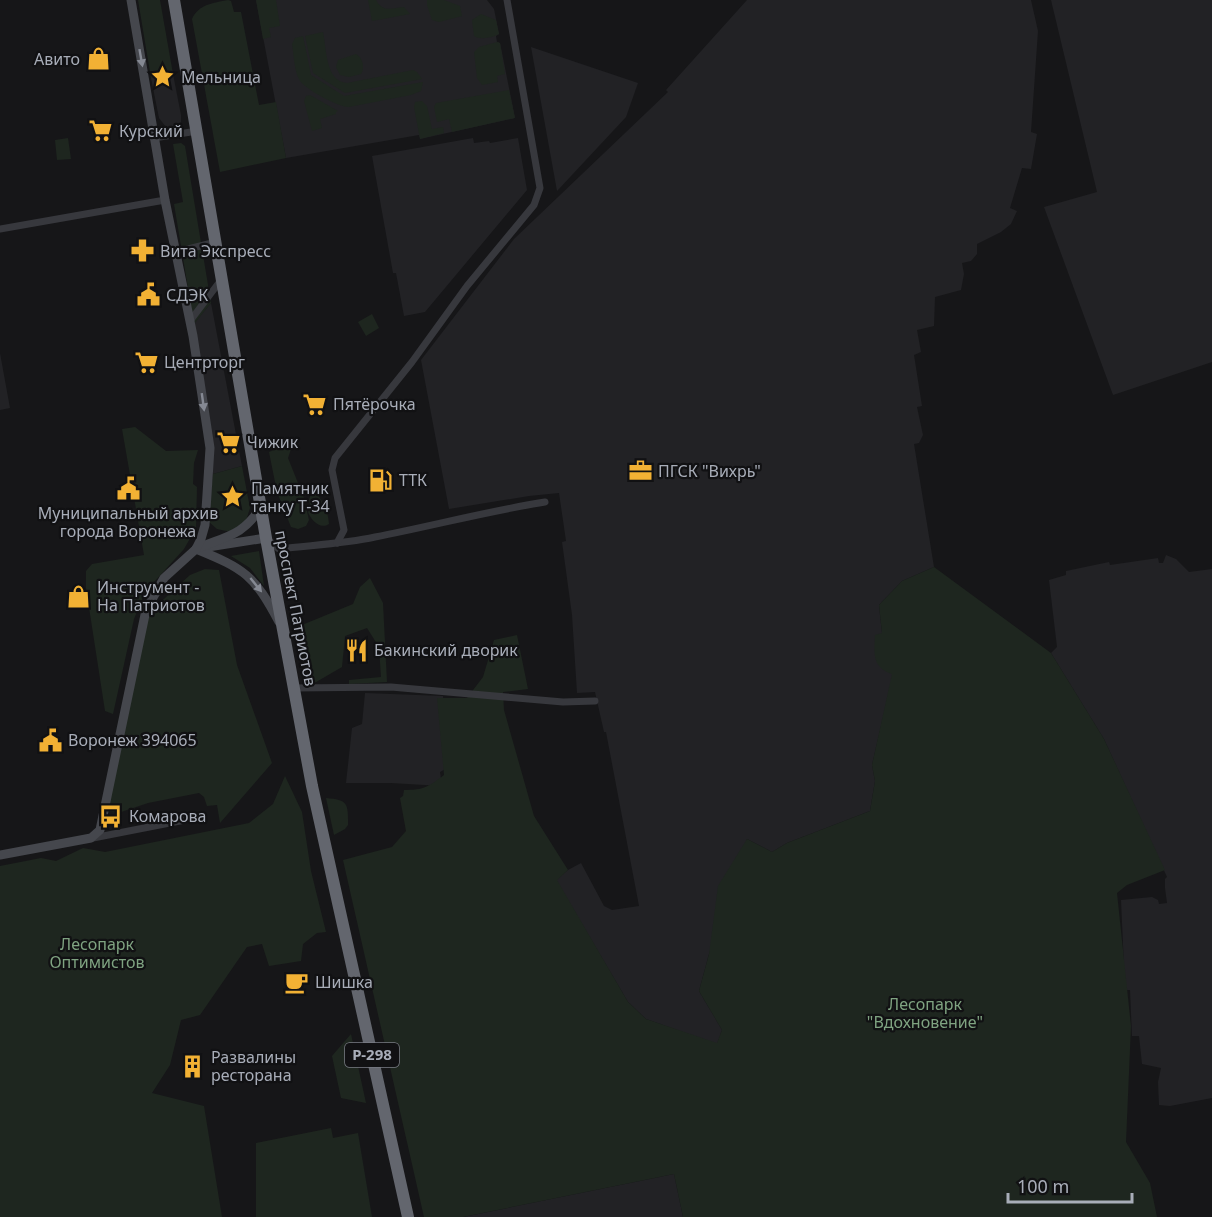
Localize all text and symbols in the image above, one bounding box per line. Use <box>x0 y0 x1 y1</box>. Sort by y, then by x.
shop icon: Авито <box>85 46 111 72</box>
place label: Авито <box>34 48 80 70</box>
one-way arrow <box>137 48 146 67</box>
place icon: Мельница <box>150 64 176 90</box>
place label: Мельница <box>181 66 261 88</box>
supermarket icon: Курский <box>88 118 114 144</box>
place label: Курский <box>119 120 183 142</box>
pharmacy icon: Вита Экспресс <box>129 238 155 264</box>
place label: Вита Экспресс <box>160 240 271 262</box>
public building icon: СДЭК <box>135 282 161 308</box>
place label: СДЭК <box>166 284 208 306</box>
supermarket icon: Центрторг <box>133 349 159 375</box>
place label: Центрторг <box>164 351 245 373</box>
supermarket icon: Пятёрочка <box>302 391 328 417</box>
one-way arrow <box>198 393 207 412</box>
place label: Пятёрочка <box>333 393 416 415</box>
supermarket icon: Чижик <box>216 429 242 455</box>
place label: Чижик <box>247 431 299 453</box>
office icon: ПГСК "Вихрь" <box>627 458 653 484</box>
place label: ПГСК "Вихрь" <box>658 460 761 482</box>
fuel station icon: ТТК <box>368 467 394 493</box>
place label: ТТК <box>399 469 427 491</box>
public building icon: Муниципальный архив города Воронежа <box>115 475 141 501</box>
place label: Памятник танку Т-34 <box>251 477 330 517</box>
place icon: Памятник танку Т-34 <box>220 484 246 510</box>
place label: Муниципальный архив города Воронежа <box>38 502 218 542</box>
street label: проспект Патриотов <box>270 528 322 688</box>
place label: Инструмент - На Патриотов <box>97 576 205 616</box>
one-way arrow <box>249 577 262 592</box>
shop icon: Инструмент - На Патриотов <box>66 583 92 609</box>
restaurant icon: Бакинский дворик <box>343 637 369 663</box>
place label: Бакинский дворик <box>374 639 518 661</box>
public building icon: Воронеж 394065 <box>37 727 63 753</box>
place label: Воронеж 394065 <box>68 729 197 751</box>
bus stop icon: Комарова <box>98 803 124 829</box>
place label: Комарова <box>129 805 207 827</box>
park label: Лесопарк Оптимистов <box>49 933 145 973</box>
cafe icon: Шишка <box>284 969 310 995</box>
place label: Шишка <box>315 971 373 993</box>
park label: Лесопарк "Вдохновение" <box>867 993 983 1033</box>
road number: Р-298 <box>345 1043 399 1067</box>
place label: Развалины ресторана <box>211 1046 296 1086</box>
building icon: Развалины ресторана <box>180 1053 206 1079</box>
scale bar <box>1008 1166 1132 1204</box>
text: 100 m <box>1017 1174 1069 1198</box>

